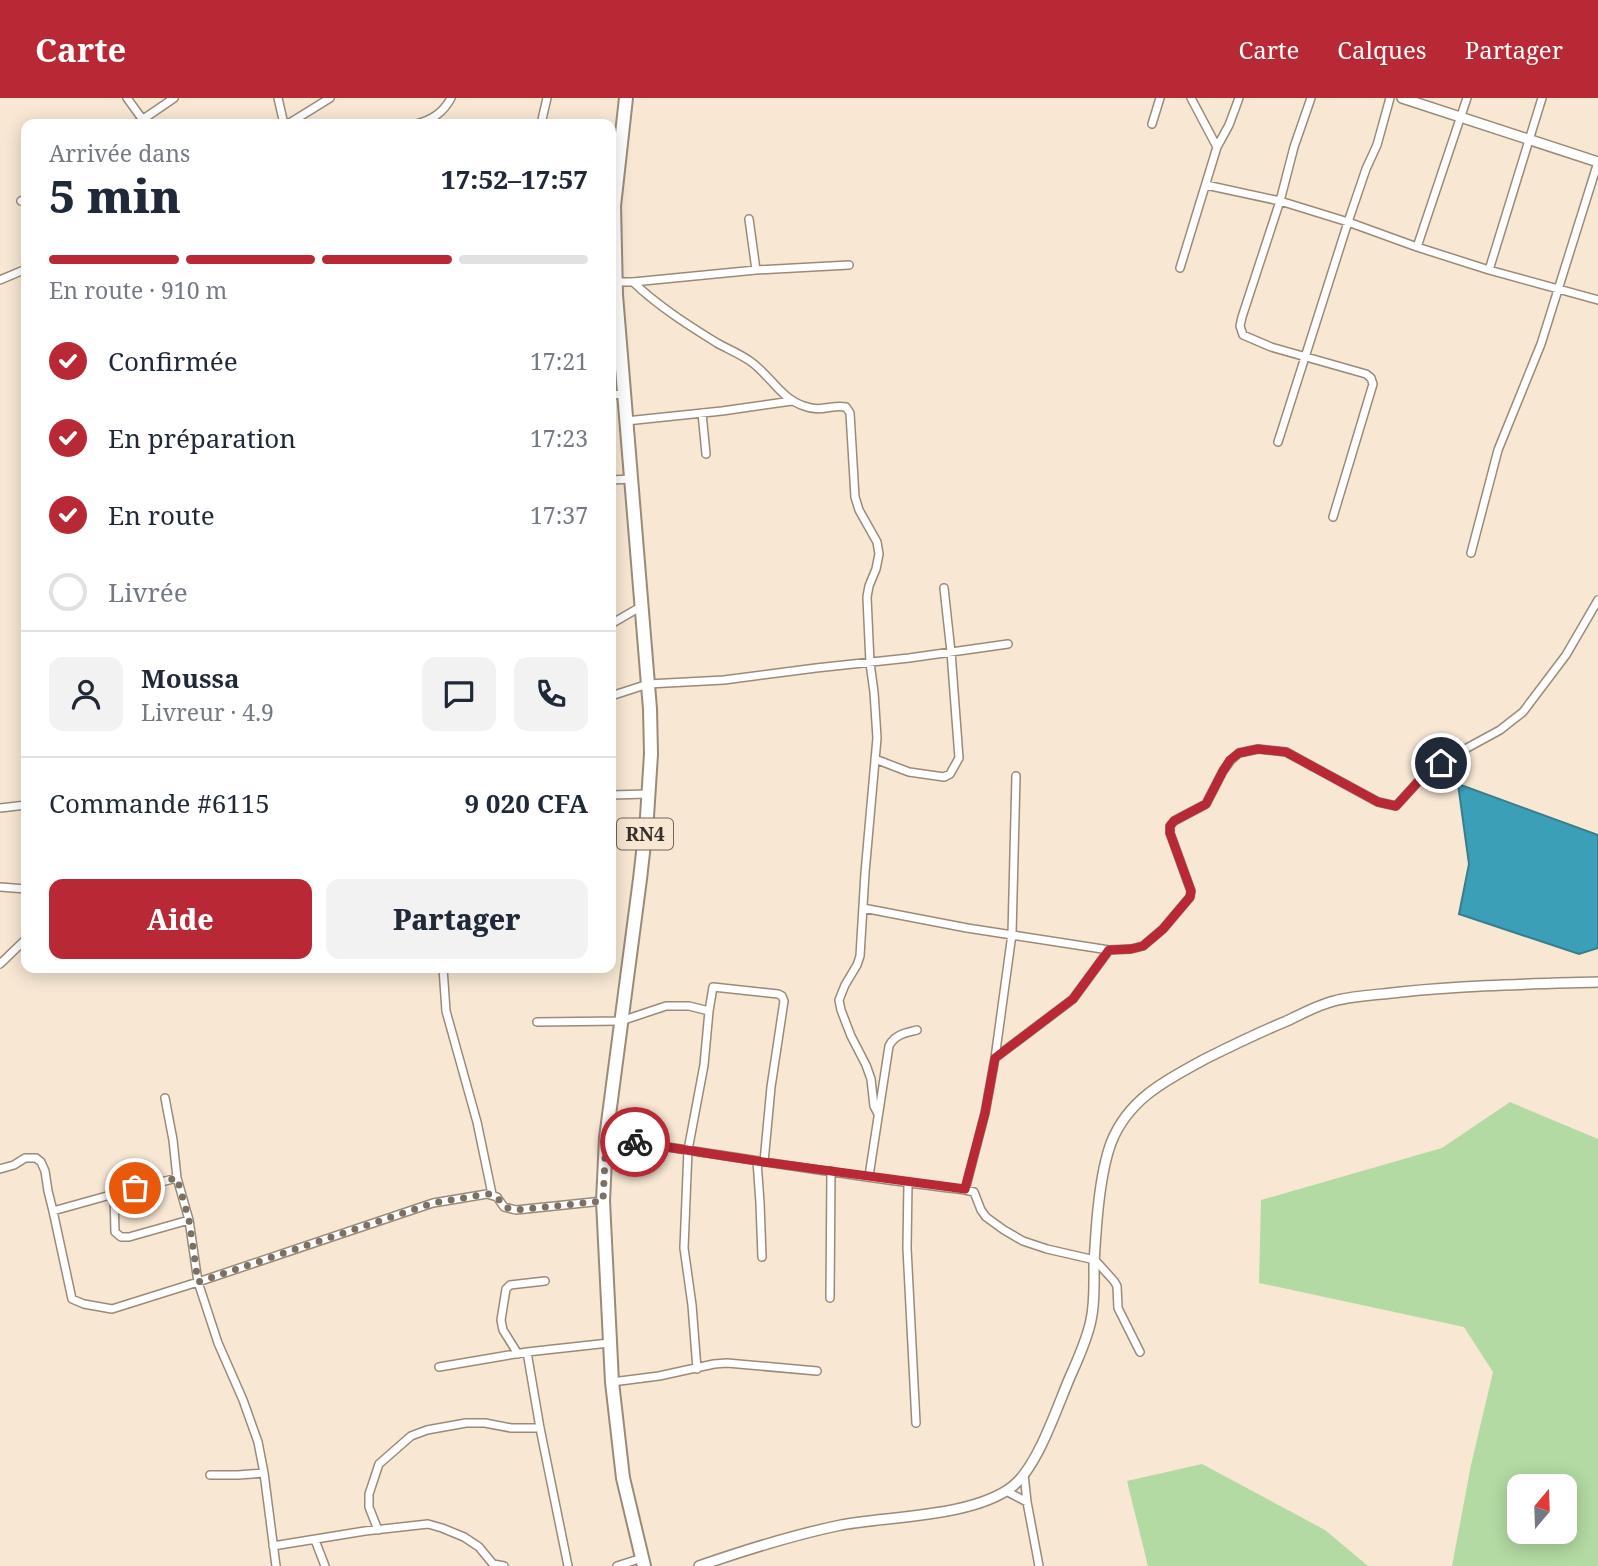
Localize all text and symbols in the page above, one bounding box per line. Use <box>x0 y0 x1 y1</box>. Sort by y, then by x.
text: Carte <box>35 27 126 72</box>
text: Carte <box>1239 33 1299 66</box>
text: Calques <box>1337 33 1427 66</box>
text: Partager <box>1465 33 1563 66</box>
text: Arrivée dans <box>49 137 190 169</box>
text: 17:52–17:57 <box>441 161 588 197</box>
text: 5 min <box>49 164 181 226</box>
text: En route · 910 m <box>49 274 227 306</box>
icon: check <box>49 342 87 380</box>
text: Confirmée <box>108 343 238 379</box>
text: 17:21 <box>530 345 588 377</box>
icon: check <box>49 419 87 457</box>
text: En préparation <box>108 420 296 456</box>
text: 17:23 <box>530 422 588 454</box>
icon: check <box>49 496 87 534</box>
text: En route <box>108 497 215 533</box>
text: 17:37 <box>530 499 588 531</box>
text: Livrée <box>108 574 188 610</box>
button: person <box>49 657 123 731</box>
button: chat <box>422 657 496 731</box>
button: phone <box>514 657 588 731</box>
text: Moussa <box>141 660 240 696</box>
text: Livreur · 4.9 <box>141 696 274 728</box>
pin <box>1411 733 1471 793</box>
icon: home <box>1422 744 1460 782</box>
text: Commande #6115 <box>49 785 270 821</box>
text: 9 020 CFA <box>464 785 588 821</box>
road number: RN4 <box>617 818 673 849</box>
button: Aide <box>49 879 312 959</box>
button: Partager <box>326 879 588 959</box>
courier <box>600 1107 670 1177</box>
icon: bike <box>616 1123 654 1161</box>
pin <box>105 1158 165 1218</box>
icon: bag <box>116 1169 154 1207</box>
north arrow <box>1507 1474 1577 1544</box>
map controls <box>1507 1474 1577 1544</box>

